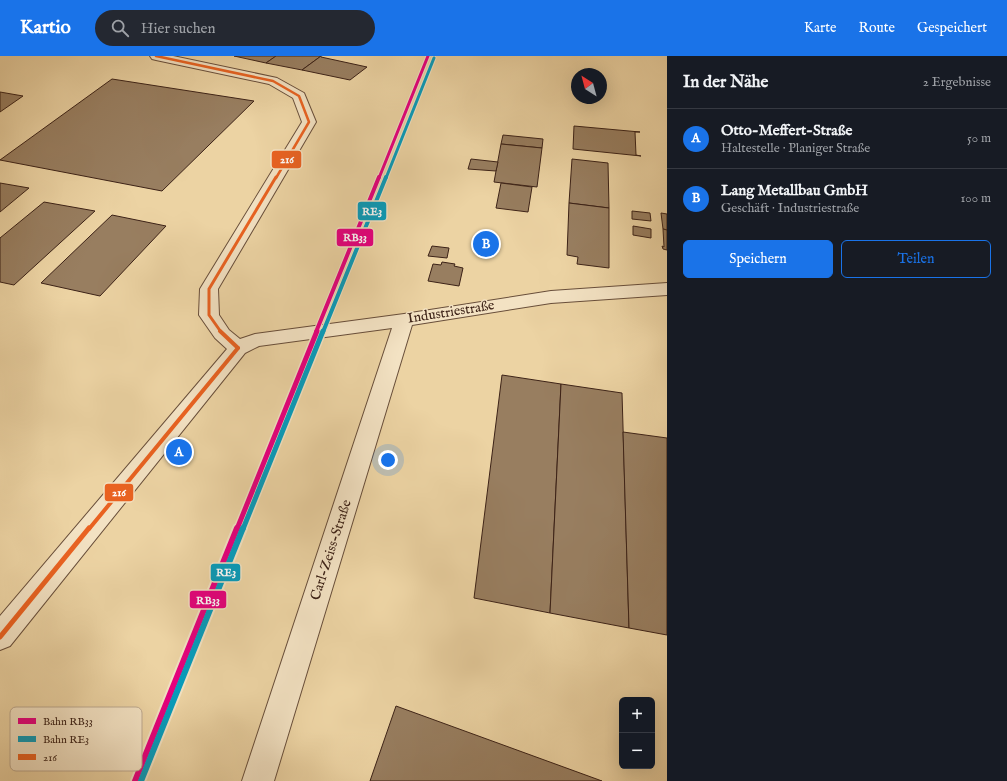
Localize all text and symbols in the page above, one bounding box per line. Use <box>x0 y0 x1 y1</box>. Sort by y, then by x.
search box <box>95 10 375 46</box>
text: Kartio <box>20 16 71 40</box>
icon: search <box>109 17 131 39</box>
text: Hier suchen <box>141 19 216 38</box>
text: Karte <box>804 19 836 37</box>
text: Route <box>858 19 895 37</box>
text: Gespeichert <box>917 19 987 37</box>
north arrow <box>571 68 607 104</box>
text: In der Nähe <box>683 72 768 93</box>
text: 2 Ergebnisse <box>923 74 991 91</box>
text: Otto-Meffert-Straße <box>721 121 852 140</box>
text: A <box>692 130 700 147</box>
text: 50 m <box>967 130 991 147</box>
text: Haltestelle · Planiger Straße <box>721 140 870 157</box>
line badge: 216 <box>271 150 302 169</box>
text: 216 <box>280 153 295 167</box>
text: Lang Metallbau GmbH <box>721 181 868 200</box>
text: B <box>692 190 700 207</box>
text: 100 m <box>961 190 991 207</box>
text: Geschäft · Industriestraße <box>721 200 859 217</box>
line badge: RE3 <box>357 201 387 221</box>
text: RE3 <box>362 205 382 219</box>
line badge: RB33 <box>336 228 374 247</box>
pin: B <box>473 229 499 259</box>
text: RB33 <box>343 231 367 245</box>
button: Speichern <box>683 240 833 278</box>
button: Teilen <box>841 240 991 278</box>
street label: Industriestraße <box>406 296 496 328</box>
pin: A <box>166 437 192 467</box>
your location <box>378 450 398 470</box>
line badge: 216 <box>104 483 134 502</box>
text: 216 <box>112 486 127 500</box>
street label: Carl-Zeiss-Straße <box>306 497 356 603</box>
line badge: RE3 <box>210 563 241 582</box>
text: RE3 <box>216 566 236 580</box>
line badge: RB33 <box>189 590 227 609</box>
text: RB33 <box>196 594 220 608</box>
map controls <box>619 697 655 769</box>
button: + <box>619 697 655 733</box>
legend <box>10 707 142 771</box>
text: Bahn RB33 <box>43 715 93 729</box>
text: Bahn RE3 <box>43 733 89 747</box>
button: − <box>619 733 655 769</box>
text: 216 <box>43 751 57 765</box>

